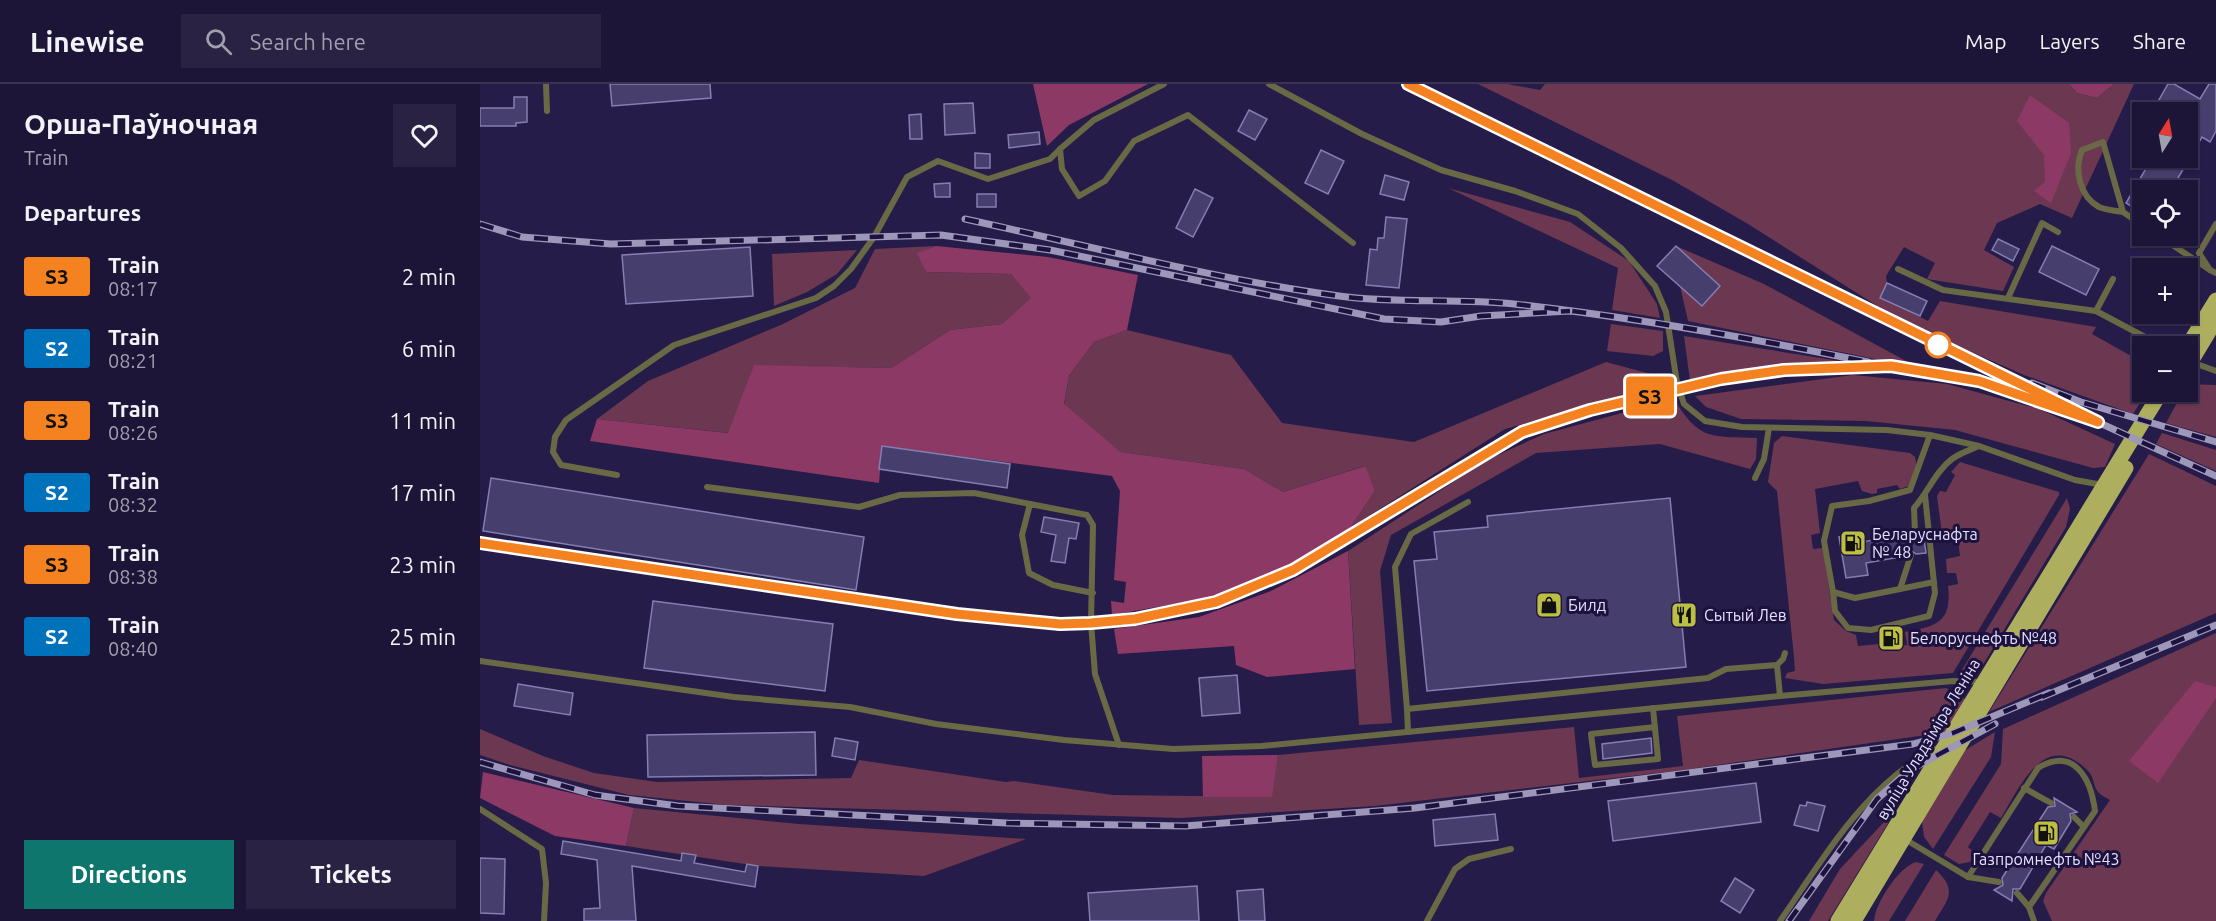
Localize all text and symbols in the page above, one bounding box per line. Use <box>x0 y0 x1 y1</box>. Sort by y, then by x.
search box <box>181 14 601 68</box>
icon: search <box>202 25 235 58</box>
text: Linewise <box>30 26 145 57</box>
text: Search here <box>250 29 366 54</box>
text: Map <box>1965 29 2006 53</box>
text: Layers <box>2039 29 2100 53</box>
text: Share <box>2133 29 2186 53</box>
north arrow <box>2132 102 2198 168</box>
map controls <box>2132 102 2198 402</box>
button: heart <box>393 104 456 167</box>
text: Орша-Паўночная <box>24 108 258 139</box>
text: Train <box>24 146 69 169</box>
button: locate <box>2132 180 2198 246</box>
text: Departures <box>24 200 141 225</box>
text: Train <box>108 252 160 277</box>
button: + <box>2132 258 2198 324</box>
text: S3 <box>45 264 69 288</box>
text: 2 min <box>402 264 456 289</box>
text: 08:17 <box>108 277 158 300</box>
text: Train <box>108 324 160 349</box>
unlabelled marker <box>1925 332 1951 358</box>
text: S2 <box>45 336 69 360</box>
text: 6 min <box>402 336 456 361</box>
button: − <box>2132 336 2198 402</box>
text: 08:21 <box>108 349 158 372</box>
line badge: S3 <box>1623 376 1677 416</box>
text: S3 <box>1638 384 1662 408</box>
text: Train <box>108 396 160 421</box>
text: S3 <box>45 408 69 432</box>
text: 11 min <box>389 408 456 433</box>
text: 08:26 <box>108 421 158 444</box>
text: Train <box>108 468 160 493</box>
text: S2 <box>45 480 69 504</box>
text: 17 min <box>389 480 456 505</box>
text: 08:32 <box>108 493 158 516</box>
place label: Беларуснафта № 48 <box>1872 525 1978 561</box>
fuel station icon: Беларуснафта № 48 <box>1838 528 1868 558</box>
text: Train <box>108 540 160 565</box>
text: S3 <box>45 552 69 576</box>
text: 23 min <box>389 552 456 577</box>
text: 08:38 <box>108 565 158 588</box>
shop icon: Билд <box>1534 590 1564 620</box>
place label: Билд <box>1568 596 1606 614</box>
restaurant icon: Сытый Лев <box>1669 600 1699 630</box>
place label: Сытый Лев <box>1704 606 1787 624</box>
text: Train <box>108 612 160 637</box>
fuel station icon: Белоруснефть №48 <box>1876 623 1906 653</box>
text: S2 <box>45 624 69 648</box>
text: 25 min <box>389 624 456 649</box>
place label: Белоруснефть №48 <box>1910 629 2057 647</box>
text: 08:40 <box>108 637 158 660</box>
street label: вуліца Уладзіміра Леніна <box>1873 655 1983 823</box>
fuel station icon: Газпромнефть №43 <box>2031 818 2061 848</box>
button: Directions <box>24 840 234 909</box>
button: Tickets <box>246 840 456 909</box>
place label: Газпромнефть №43 <box>1972 850 2120 868</box>

